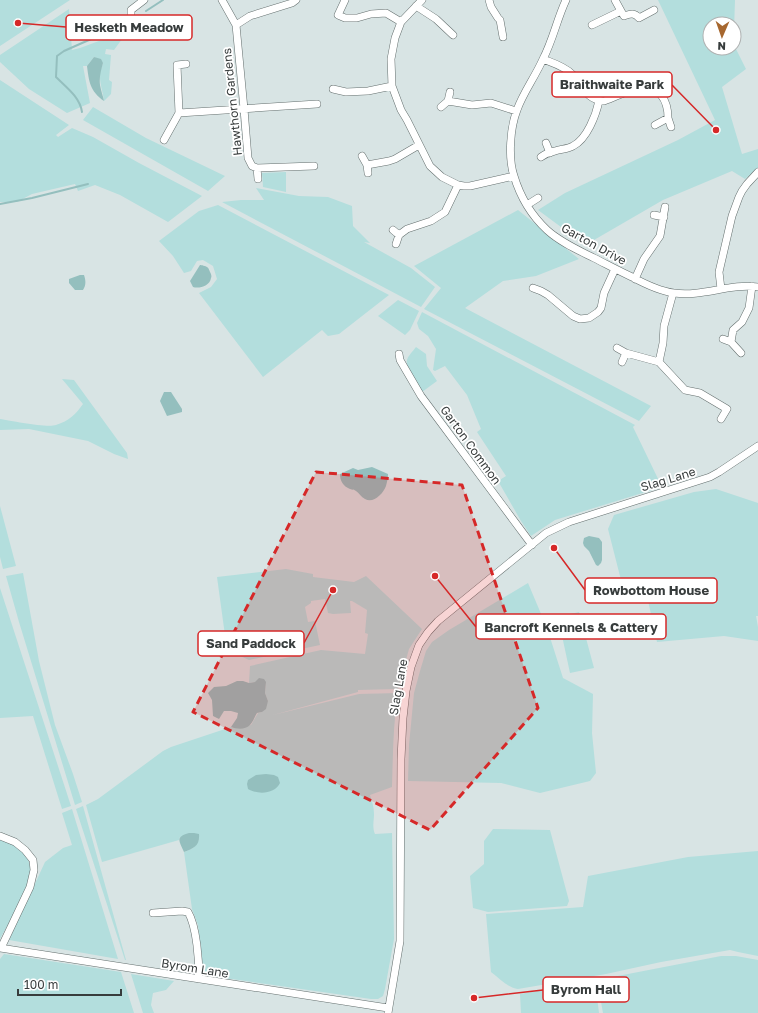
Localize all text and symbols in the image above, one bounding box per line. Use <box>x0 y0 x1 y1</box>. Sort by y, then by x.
callout: Hesketh Meadow <box>66 15 192 40</box>
north arrow <box>702 16 742 56</box>
text: Hesketh Meadow <box>74 19 184 35</box>
text: N <box>717 40 726 53</box>
street label: Hawthorn Gardens <box>219 47 245 157</box>
callout: Braithwaite Park <box>552 72 672 97</box>
text: Braithwaite Park <box>560 76 665 92</box>
street label: Garton Drive <box>559 220 629 268</box>
street label: Garton Common <box>437 403 505 487</box>
street label: Slag Lane <box>639 464 697 494</box>
callout: Rowbottom House <box>585 578 717 603</box>
text: Rowbottom House <box>593 582 709 598</box>
callout: Bancroft Kennels & Cattery <box>476 614 666 639</box>
text: Bancroft Kennels & Cattery <box>484 619 658 635</box>
callout: Sand Paddock <box>198 631 304 656</box>
text: Sand Paddock <box>206 635 297 651</box>
street label: Slag Lane <box>386 658 410 716</box>
street label: Byrom Lane <box>160 955 230 981</box>
scale bar <box>18 971 121 997</box>
text: 100 m <box>24 977 58 992</box>
callout: Byrom Hall <box>543 977 629 1002</box>
text: Byrom Hall <box>551 981 622 997</box>

